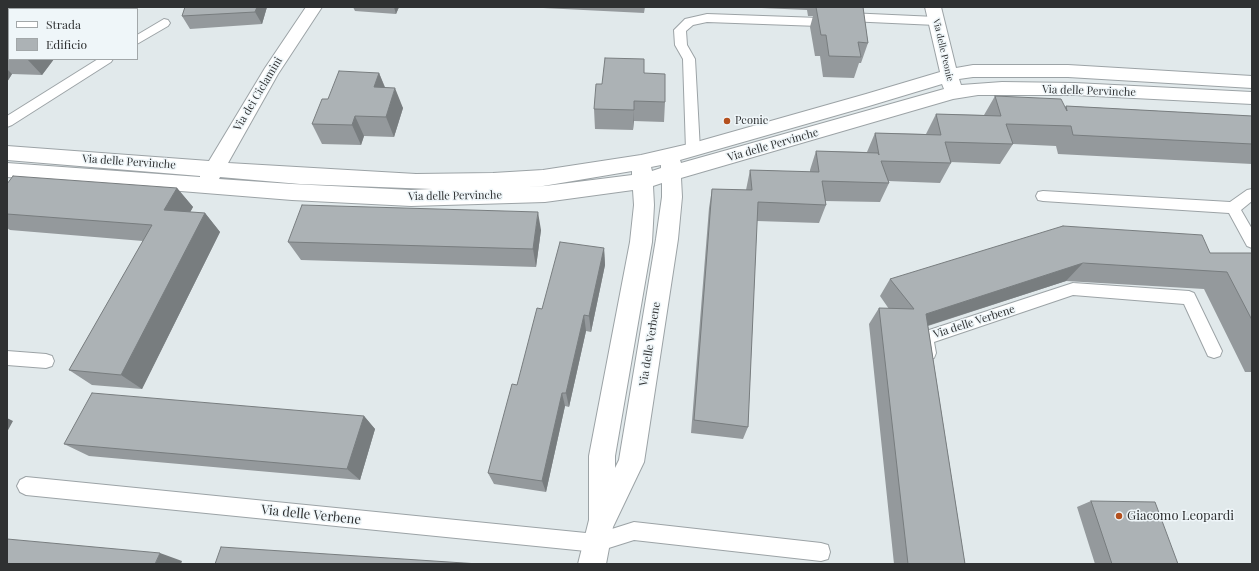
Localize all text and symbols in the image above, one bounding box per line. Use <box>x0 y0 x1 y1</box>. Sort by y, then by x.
legend <box>8 8 138 60</box>
text: Strada <box>46 16 81 32</box>
street label: Via delle Peonie <box>931 18 955 82</box>
text: Edificio <box>46 36 87 52</box>
street label: Via dei Ciclamini <box>231 55 285 133</box>
street label: Via delle Pervinche <box>1042 83 1136 99</box>
place label: Peonie <box>735 114 768 128</box>
marker: Peonie <box>722 116 732 126</box>
street label: Via delle Pervinche <box>726 126 820 164</box>
street label: Via delle Pervinche <box>82 152 176 172</box>
street label: Via delle Pervinche <box>408 189 502 203</box>
street label: Via delle Verbene <box>637 301 663 387</box>
street label: Via delle Verbene <box>932 303 1016 341</box>
street label: Via delle Verbene <box>260 502 362 528</box>
place label: Giacomo Leopardi <box>1127 508 1234 524</box>
marker: Giacomo Leopardi <box>1114 511 1124 521</box>

